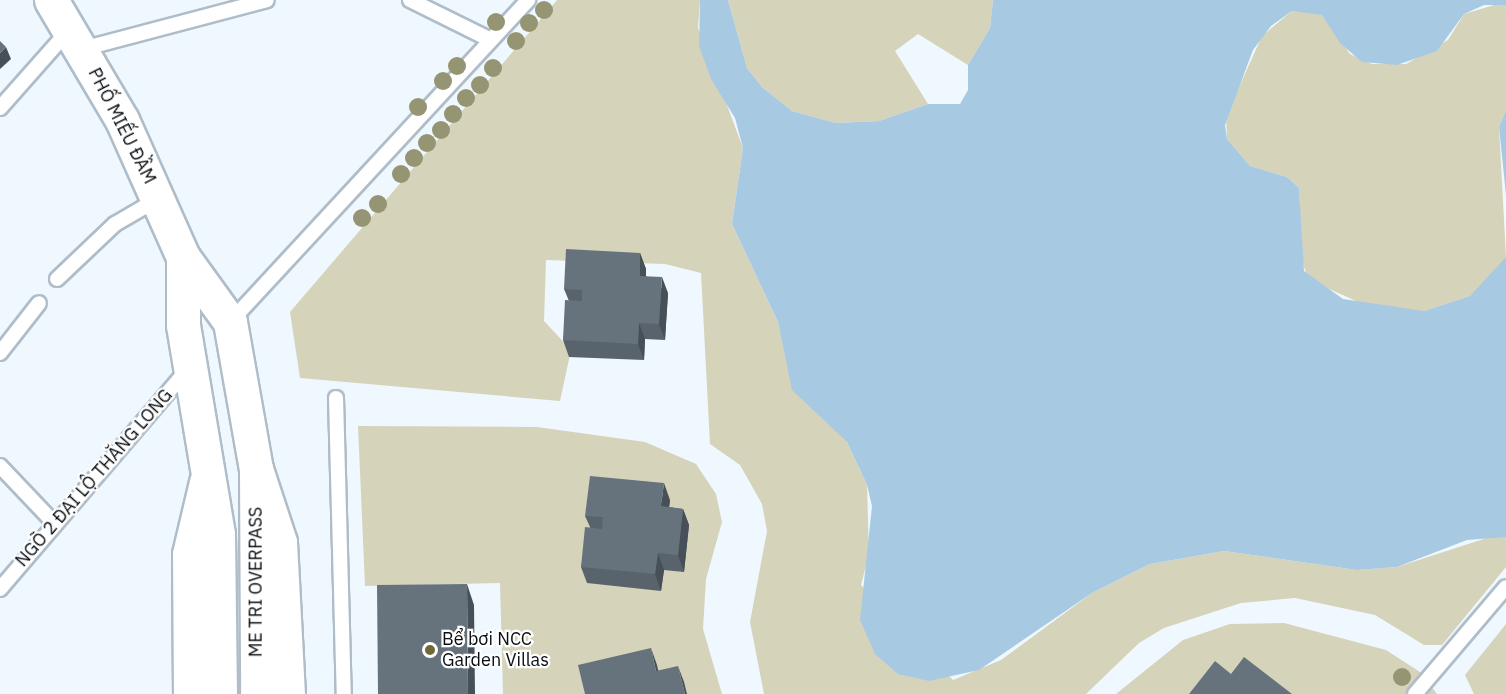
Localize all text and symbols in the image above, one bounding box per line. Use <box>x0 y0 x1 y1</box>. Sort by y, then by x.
street label: PHỐ MIẾU ĐẦM <box>83 64 161 188</box>
street label: NGÕ 2 ĐẠI LỘ THĂNG LONG <box>11 385 177 571</box>
street label: ME TRI OVERPASS <box>245 507 267 657</box>
place label: Bể bơi NCC Garden Villas <box>442 629 549 672</box>
marker: Bể bơi NCC Garden Villas <box>423 643 437 657</box>

